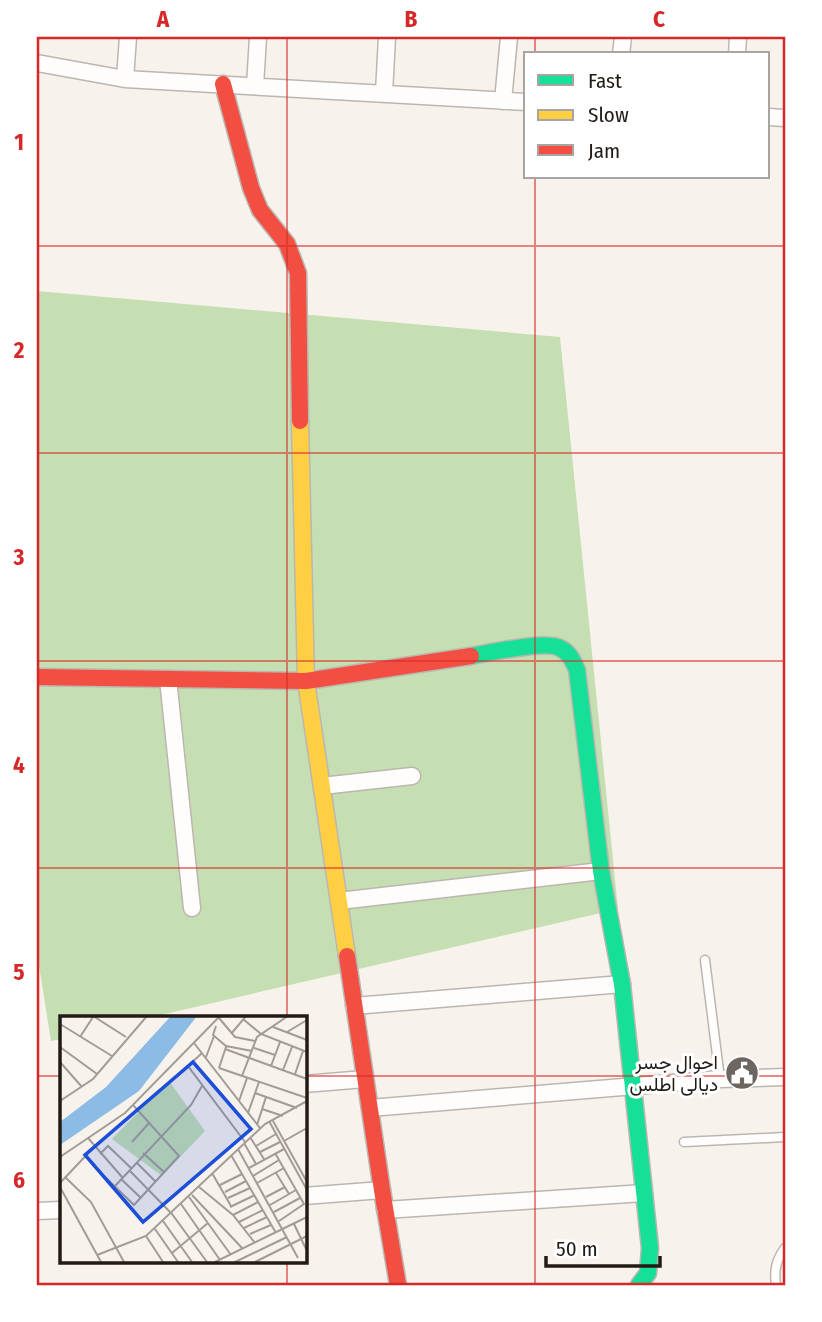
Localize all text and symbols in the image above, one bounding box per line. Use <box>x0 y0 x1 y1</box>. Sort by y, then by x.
text: A <box>156 5 170 33</box>
text: B <box>405 5 418 33</box>
text: C <box>653 5 665 33</box>
legend <box>524 52 770 178</box>
text: Fast <box>588 68 622 94</box>
text: Slow <box>588 102 629 128</box>
text: 1 <box>14 128 24 156</box>
text: Jam <box>588 138 620 164</box>
text: 2 <box>13 336 25 364</box>
text: 3 <box>13 543 25 571</box>
text: 4 <box>13 751 25 779</box>
text: 5 <box>13 958 25 986</box>
inset map <box>60 1016 306 1262</box>
place label: احوال جسر ديالى اطلس <box>629 1051 718 1096</box>
public building icon: احوال جسر ديالى اطلس <box>723 1054 761 1092</box>
text: 6 <box>13 1166 25 1194</box>
scale bar <box>546 1224 659 1268</box>
text: 50 m <box>556 1236 598 1262</box>

